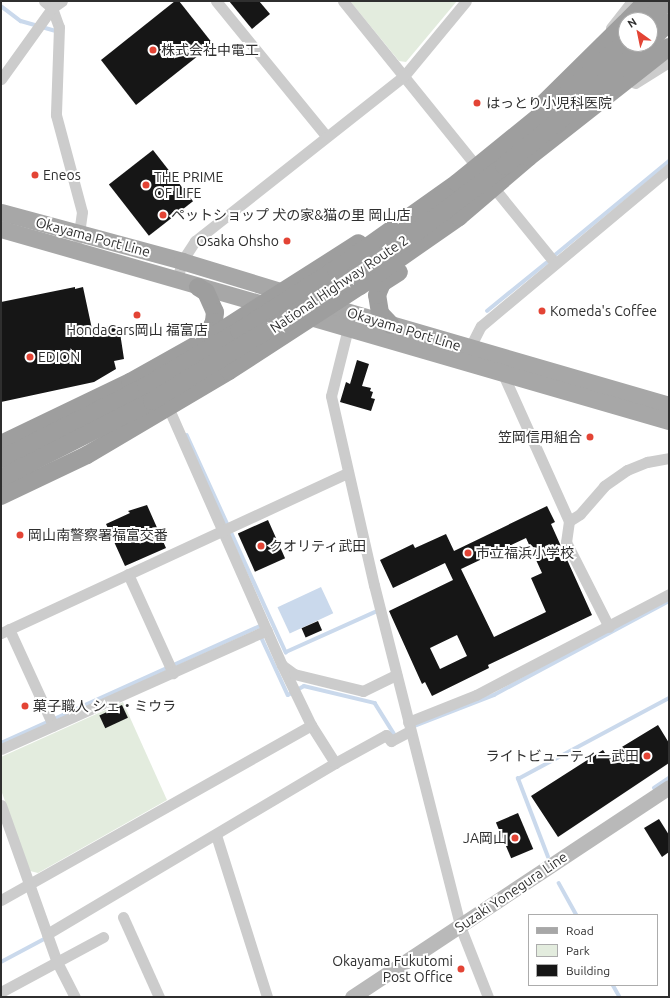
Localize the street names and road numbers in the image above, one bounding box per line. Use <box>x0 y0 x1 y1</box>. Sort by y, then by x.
street label: Okayama Port Line <box>34 214 152 260</box>
street label: National Highway Route 2 <box>267 232 411 336</box>
street label: Okayama Port Line <box>345 304 463 354</box>
street label: Suzaki Yonegura Line <box>452 848 570 936</box>

